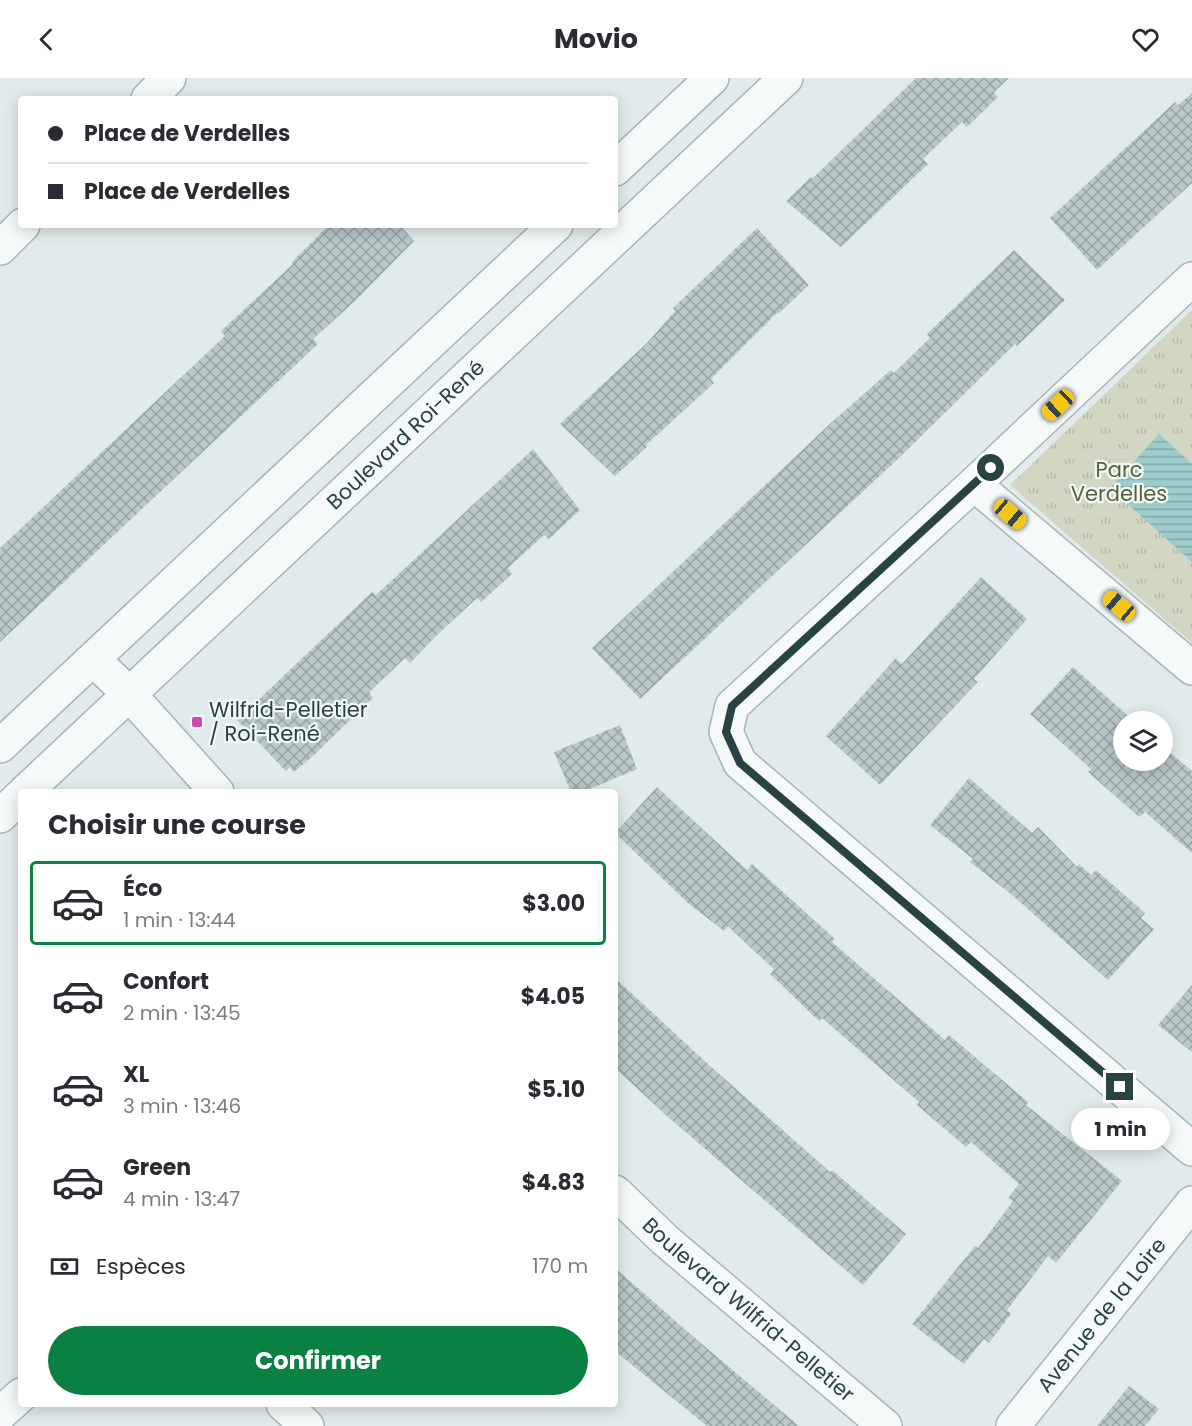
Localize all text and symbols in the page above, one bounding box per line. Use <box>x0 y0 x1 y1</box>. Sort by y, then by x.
text: Movio <box>554 20 638 57</box>
icon: back <box>30 23 63 56</box>
icon: heart <box>1129 23 1162 56</box>
text: Place de Verdelles <box>84 118 290 149</box>
text: Place de Verdelles <box>84 176 290 207</box>
street label: Boulevard Roi-René <box>320 353 491 516</box>
car <box>1039 386 1077 424</box>
route start <box>977 454 1004 481</box>
park label: Parc Verdelles <box>1071 455 1167 508</box>
car <box>990 496 1030 532</box>
car <box>1099 588 1139 624</box>
place label: Wilfrid-Pelletier / Roi-René <box>209 695 368 748</box>
map controls <box>1113 711 1173 771</box>
button: layers <box>1113 711 1173 771</box>
marker: Wilfrid-Pelletier / Roi-René <box>190 715 204 729</box>
text: Choisir une course <box>48 806 306 843</box>
text: Éco <box>123 873 162 904</box>
icon: car <box>51 876 105 930</box>
text: $3.00 <box>522 888 585 919</box>
text: 1 min · 13:44 <box>123 906 236 934</box>
text: Confort <box>123 966 209 997</box>
icon: car <box>51 969 105 1023</box>
text: $4.05 <box>521 981 585 1012</box>
text: 2 min · 13:45 <box>123 999 241 1027</box>
text: XL <box>123 1059 149 1090</box>
icon: car <box>51 1062 105 1116</box>
route end <box>1106 1073 1133 1100</box>
text: $5.10 <box>527 1074 585 1105</box>
text: 3 min · 13:46 <box>123 1092 241 1120</box>
callout: 1 min <box>1070 1108 1170 1150</box>
text: 1 min <box>1094 1115 1147 1143</box>
text: Green <box>123 1152 191 1183</box>
icon: car <box>51 1155 105 1209</box>
text: $4.83 <box>522 1167 585 1198</box>
text: 4 min · 13:47 <box>123 1185 240 1213</box>
street label: Boulevard Wilfrid-Pelletier <box>636 1211 861 1408</box>
street label: Avenue de la Loire <box>1030 1231 1173 1398</box>
icon: cash <box>48 1250 81 1283</box>
text: Espèces <box>96 1251 186 1282</box>
text: 170 m <box>532 1252 588 1280</box>
button: Confirmer <box>48 1326 588 1395</box>

